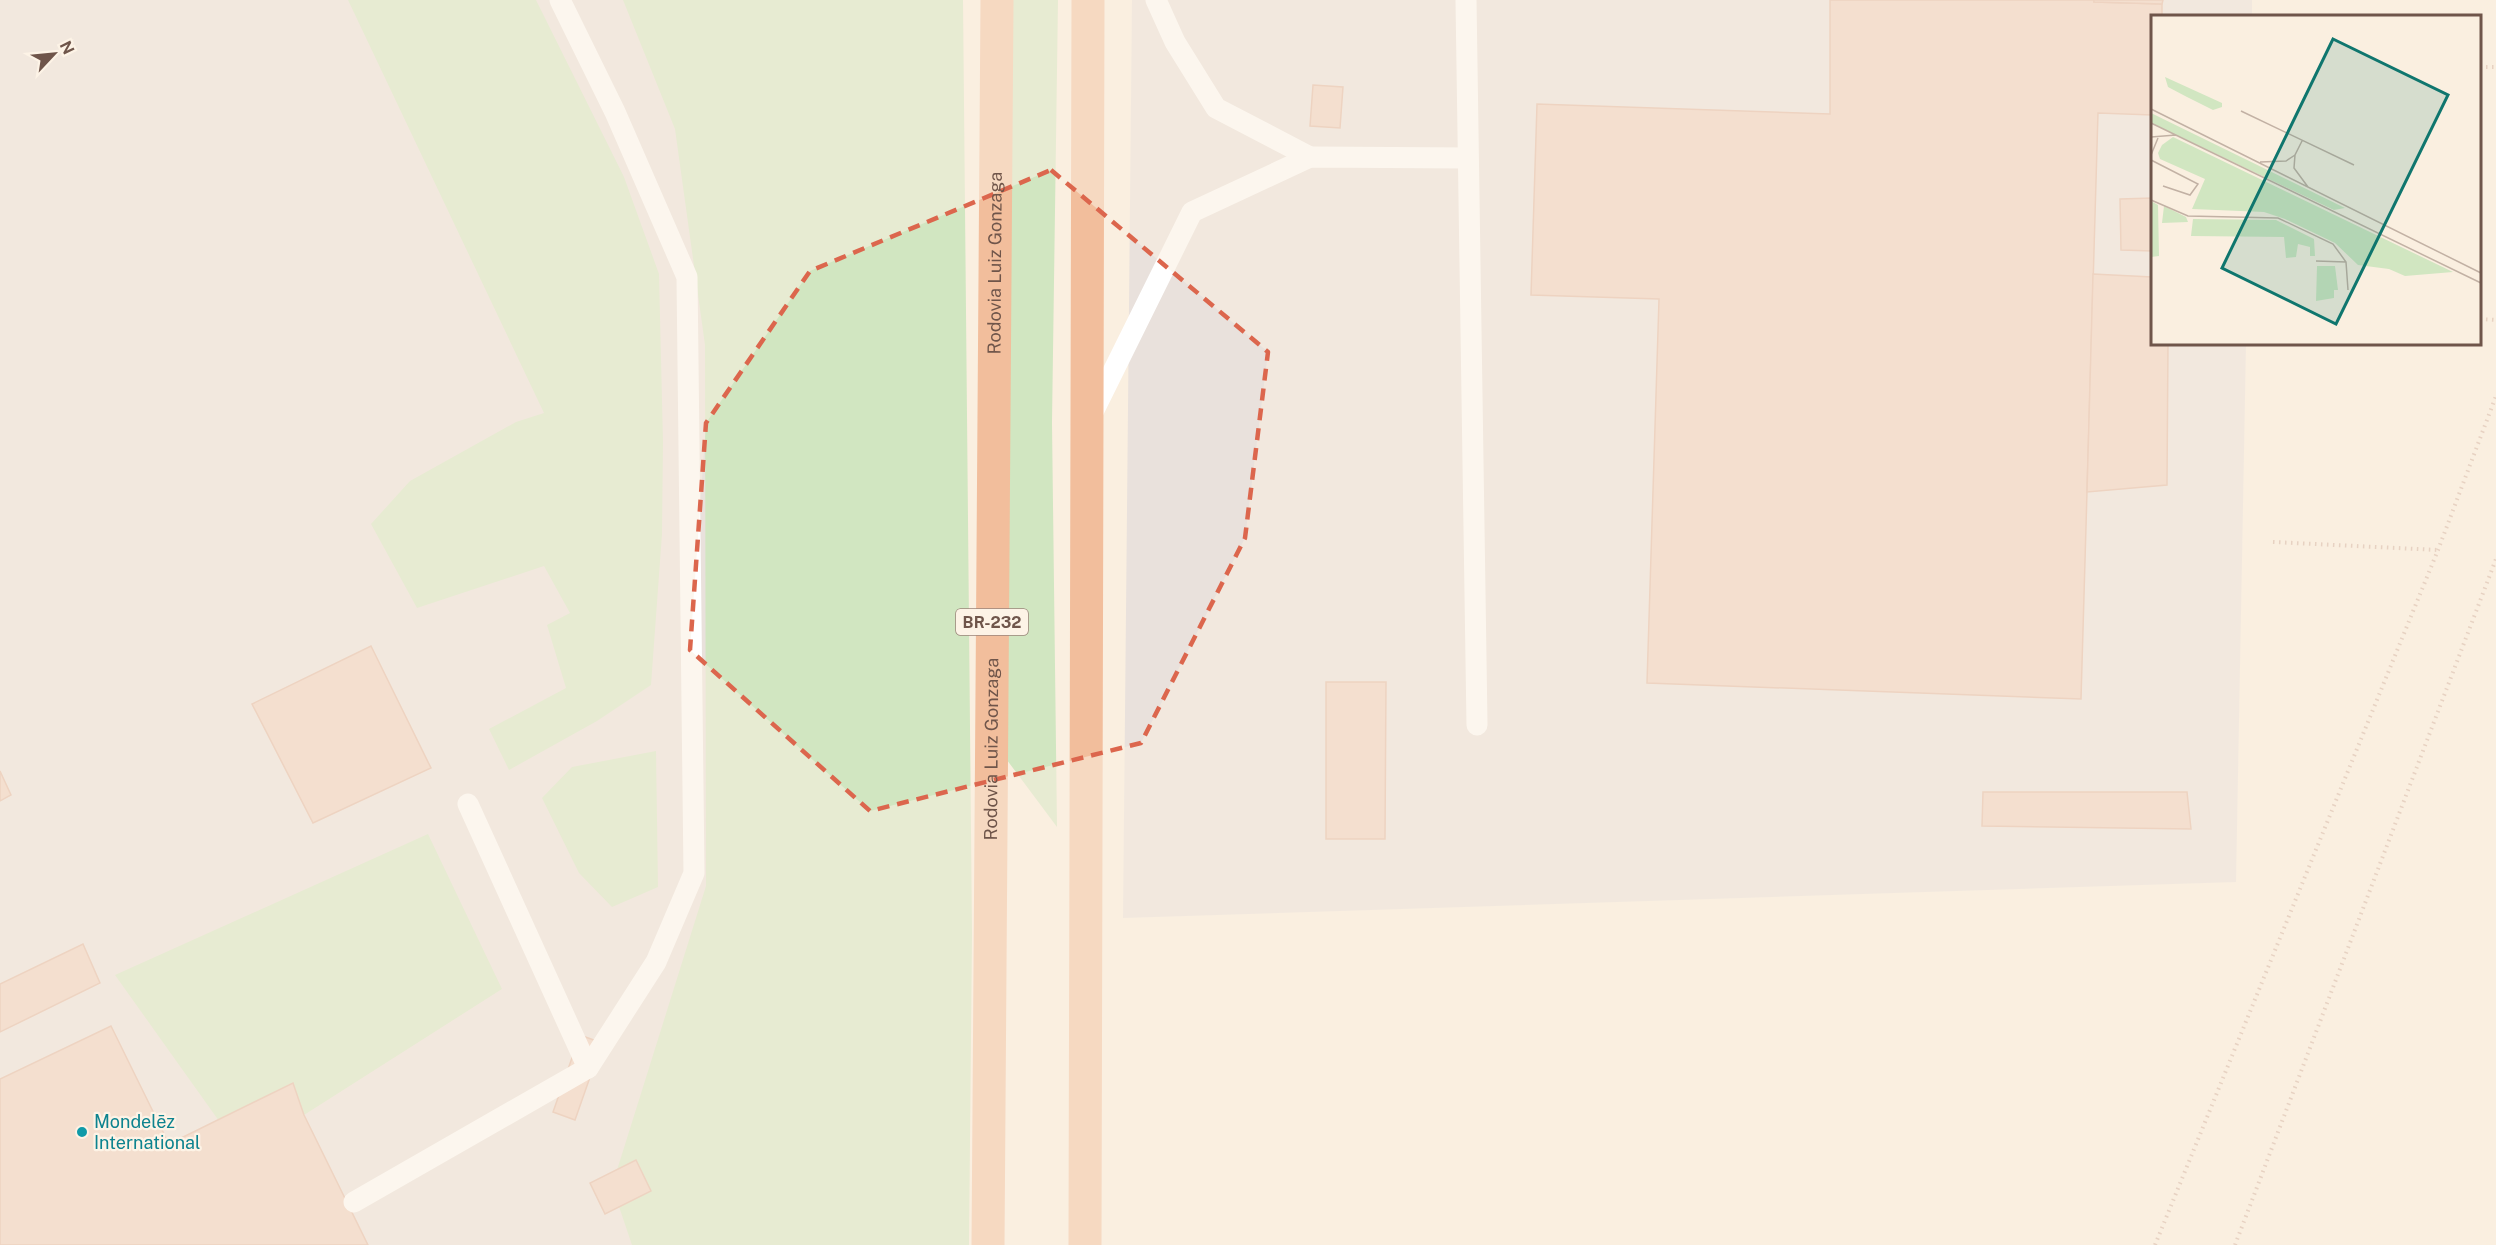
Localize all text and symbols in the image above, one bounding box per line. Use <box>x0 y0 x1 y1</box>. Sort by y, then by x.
inset map <box>2151 15 2481 345</box>
north arrow <box>24 24 84 84</box>
text: N <box>56 38 78 57</box>
street label: Rodovia Luiz Gonzaga <box>983 172 1006 354</box>
road number: BR-232 <box>956 609 1028 635</box>
street label: Rodovia Luiz Gonzaga <box>980 658 1002 840</box>
place label: Mondelēz International <box>94 1111 200 1153</box>
marker: Mondelēz International <box>75 1125 89 1139</box>

